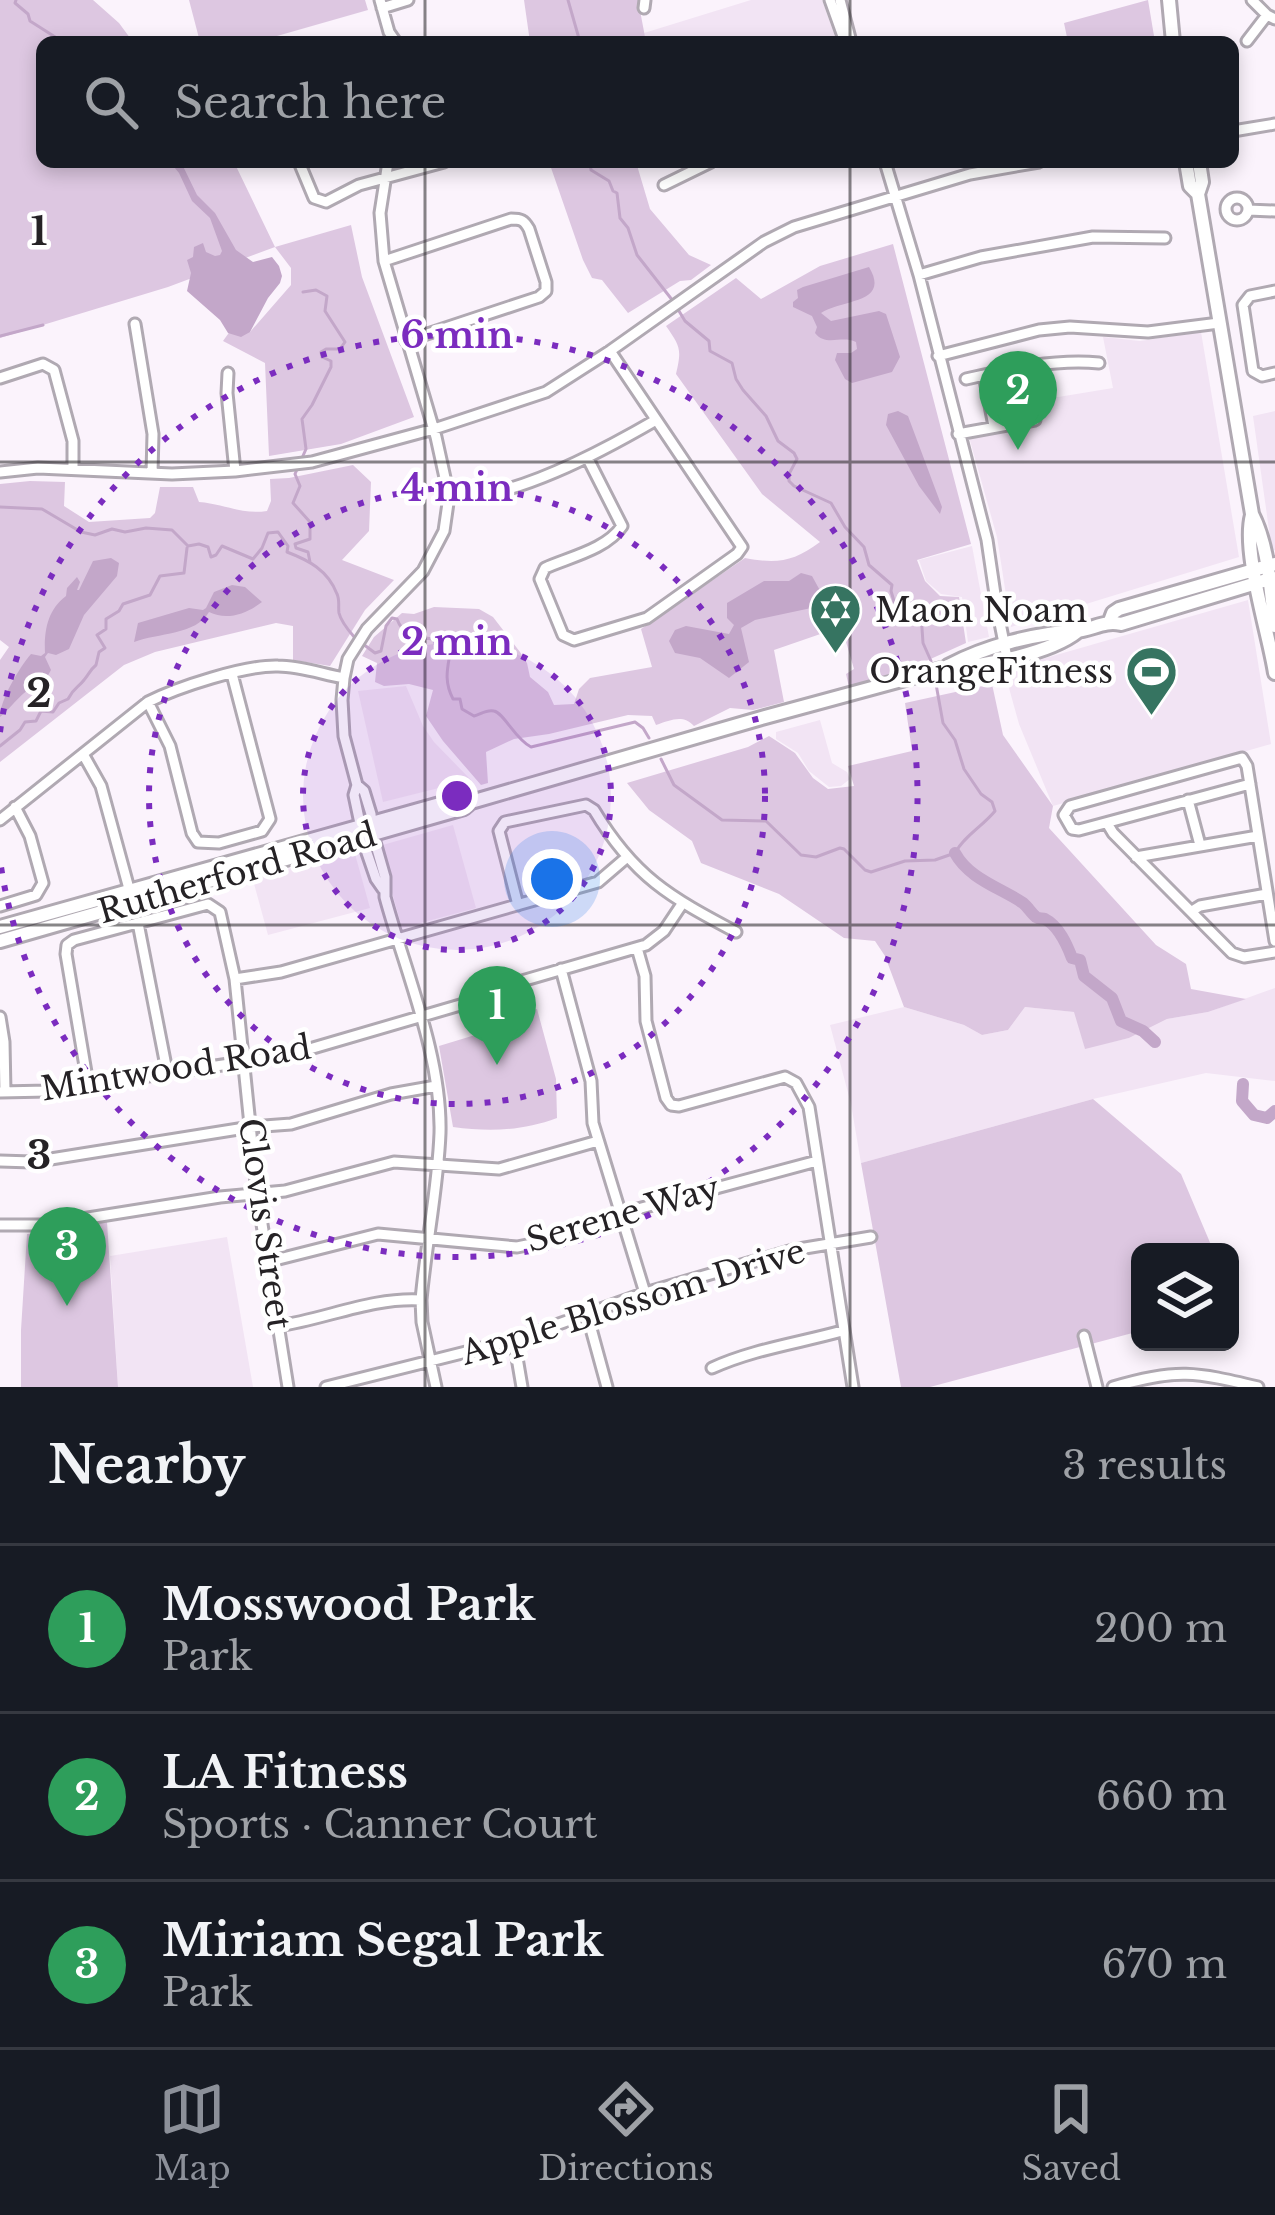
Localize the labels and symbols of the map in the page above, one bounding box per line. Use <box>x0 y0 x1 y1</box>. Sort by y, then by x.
text: 1 <box>30 207 48 256</box>
text: 6 min <box>401 313 513 358</box>
pin: 2 <box>979 351 1057 450</box>
text: 4 min <box>401 466 513 511</box>
synagogue icon: Maon Noam <box>808 582 864 656</box>
place label: Maon Noam <box>875 590 1087 631</box>
text: 2 min <box>401 620 513 665</box>
sports icon: OrangeFitness <box>1124 643 1180 717</box>
place label: OrangeFitness <box>869 651 1113 692</box>
text: 2 <box>26 669 52 718</box>
centre of rings <box>436 775 478 817</box>
street label: Rutherford Road <box>93 814 381 932</box>
your location <box>522 849 582 909</box>
pin: 1 <box>458 966 536 1065</box>
street label: Mintwood Road <box>38 1026 314 1110</box>
street label: Clovis Street <box>230 1116 300 1333</box>
text: 3 <box>27 1131 51 1180</box>
street label: Serene Way <box>522 1167 724 1261</box>
pin: 3 <box>28 1207 106 1306</box>
street label: Apple Blossom Drive <box>455 1230 810 1374</box>

